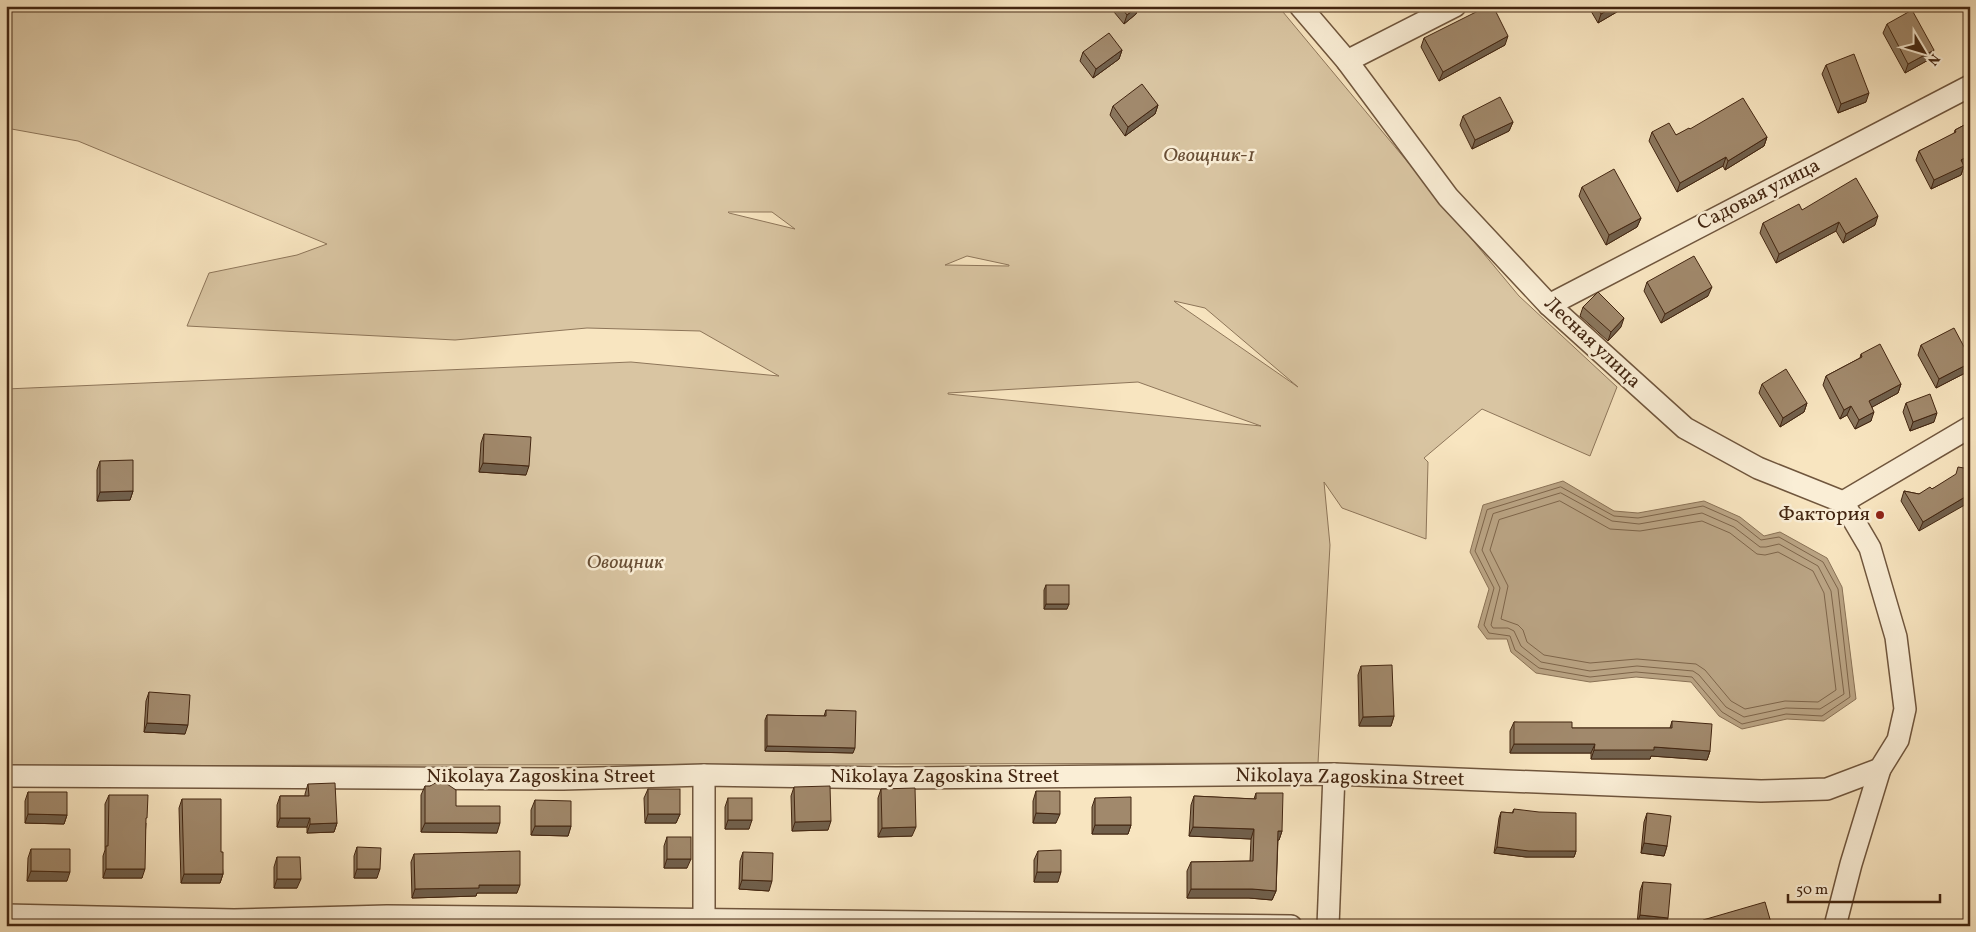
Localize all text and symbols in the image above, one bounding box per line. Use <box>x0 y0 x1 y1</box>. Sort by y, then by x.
north arrow <box>1898 28 1948 78</box>
text: N <box>1922 49 1944 69</box>
park label: Овощник-1 <box>1163 142 1255 170</box>
street label: Садовая улица <box>1693 152 1825 238</box>
street label: Лесная улица <box>1537 291 1647 395</box>
place label: Фактория <box>1779 501 1870 529</box>
marker: Фактория <box>1874 509 1886 521</box>
park label: Овощник <box>586 549 664 577</box>
street label: Nikolaya Zagoskina Street <box>1235 762 1465 794</box>
street label: Nikolaya Zagoskina Street <box>426 763 656 791</box>
street label: Nikolaya Zagoskina Street <box>830 763 1060 791</box>
scale bar <box>1788 872 1941 904</box>
text: 50 m <box>1796 880 1828 901</box>

